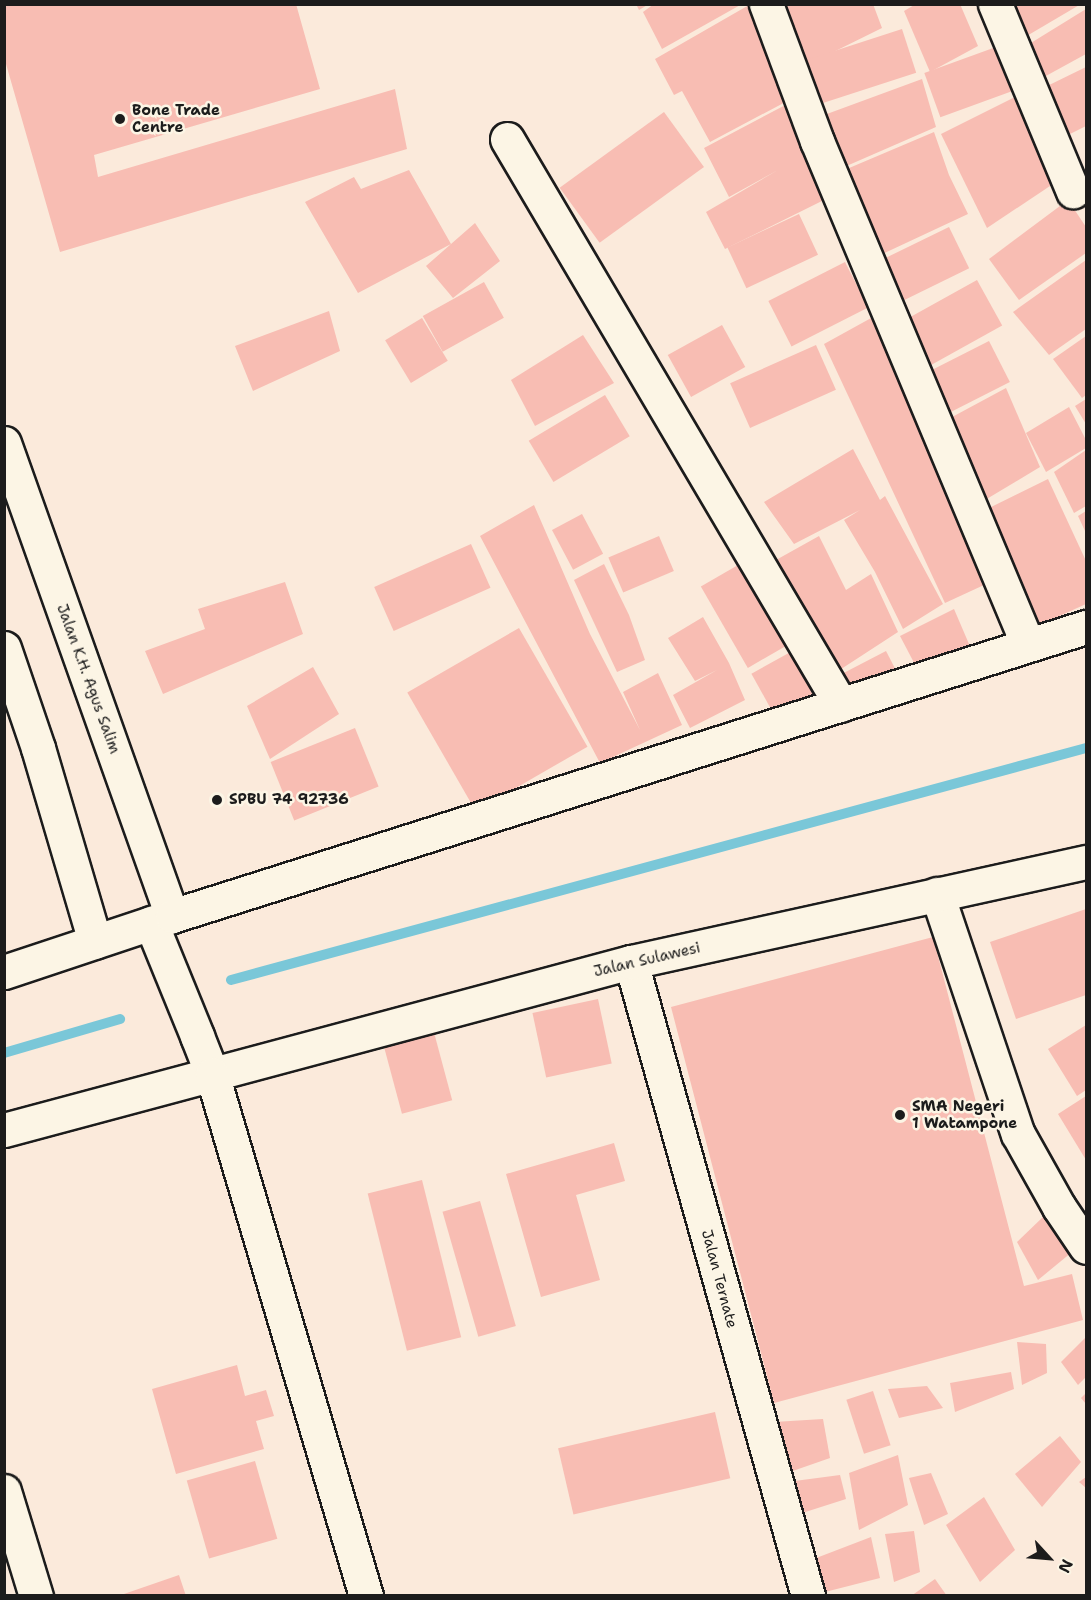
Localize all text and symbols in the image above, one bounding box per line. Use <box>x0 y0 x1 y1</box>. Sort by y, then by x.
place label: Bone Trade Centre <box>132 101 220 136</box>
marker: Bone Trade Centre <box>113 112 127 126</box>
street label: Jalan K.H. Agus Salim <box>53 602 123 756</box>
place label: SPBU 74 92736 <box>229 791 349 809</box>
marker: SPBU 74 92736 <box>210 793 224 807</box>
street label: Jalan Sulawesi <box>592 939 702 981</box>
place label: SMA Negeri 1 Watampone <box>912 1097 1017 1132</box>
marker: SMA Negeri 1 Watampone <box>893 1108 907 1122</box>
street label: Jalan Ternate <box>697 1228 741 1330</box>
north arrow <box>1019 1528 1079 1588</box>
text: N <box>1053 1556 1078 1576</box>

